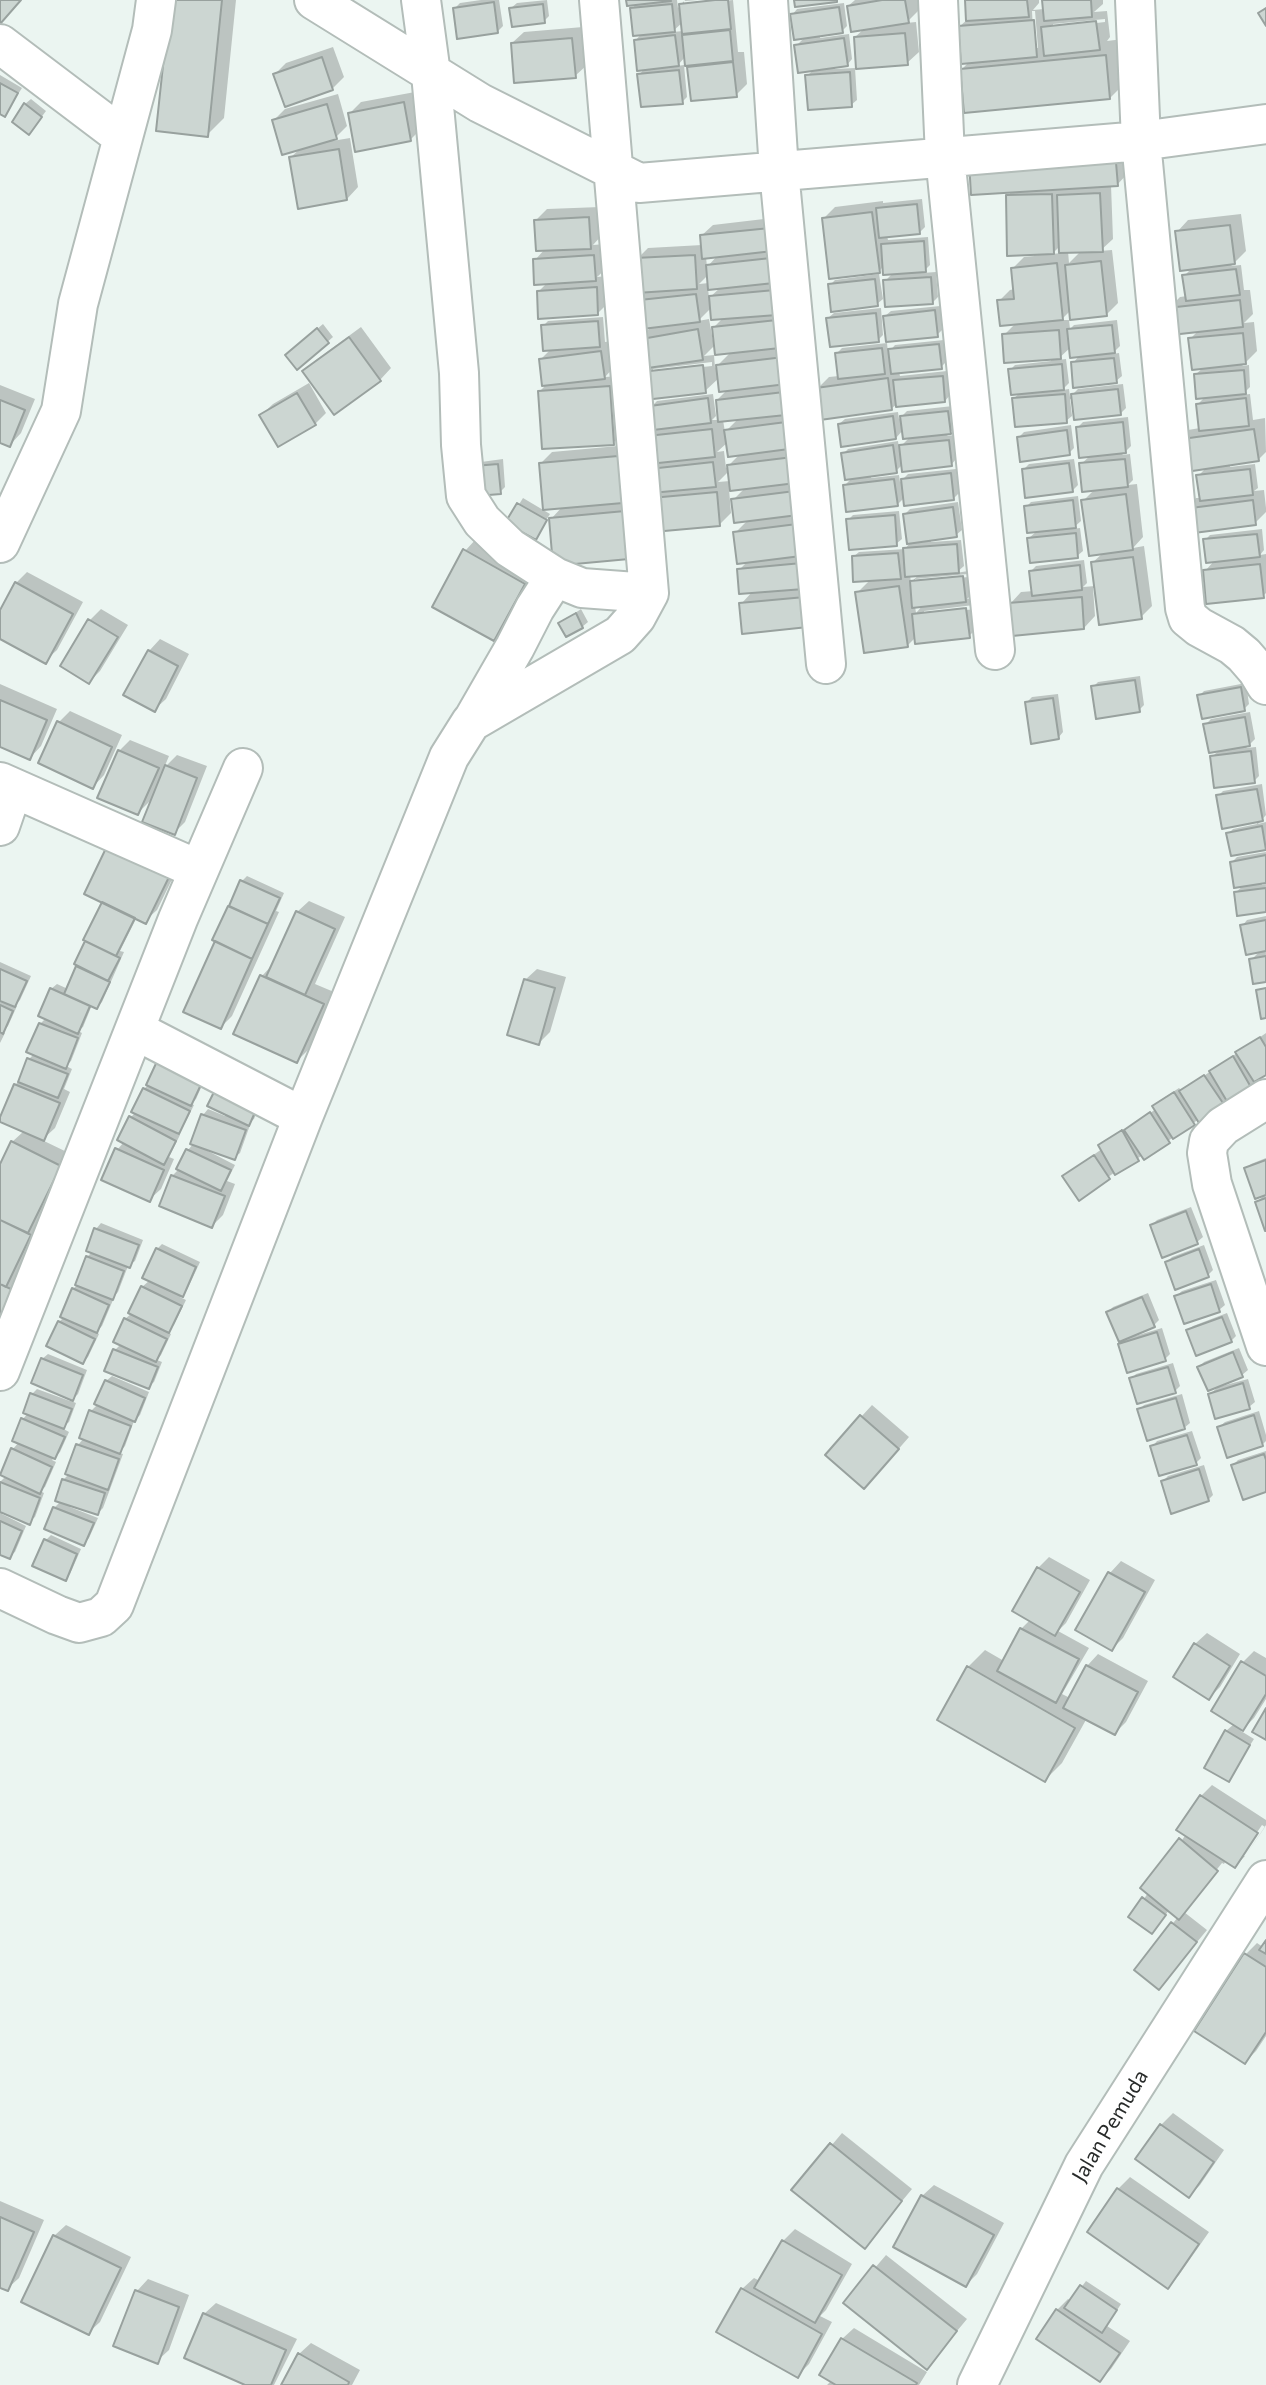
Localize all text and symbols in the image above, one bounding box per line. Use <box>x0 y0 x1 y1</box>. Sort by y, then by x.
street label: Jalan Pemuda <box>1067 2065 1153 2187</box>

